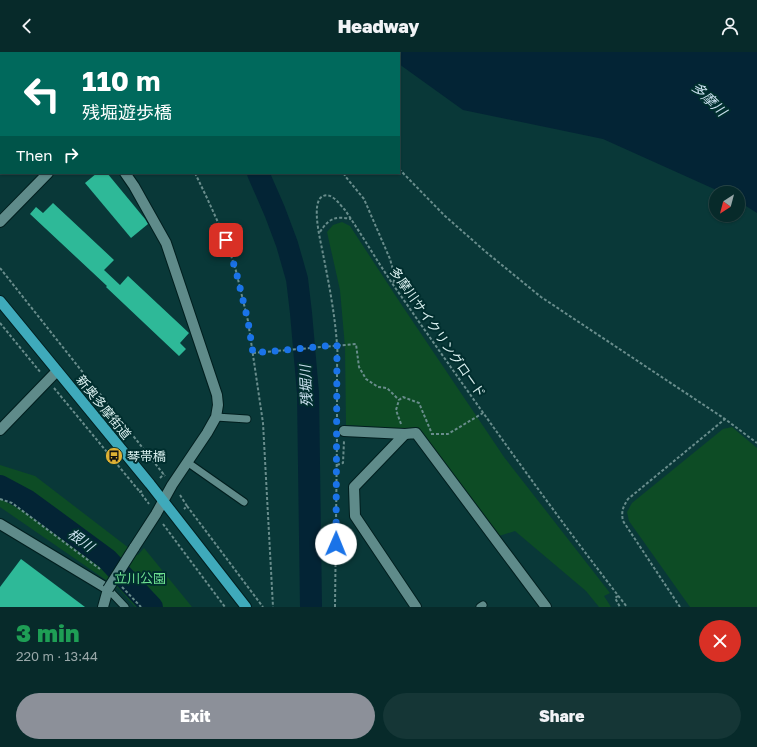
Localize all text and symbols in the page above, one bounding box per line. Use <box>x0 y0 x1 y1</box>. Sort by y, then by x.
icon: back <box>16 15 38 37</box>
text: Headway <box>338 15 419 37</box>
icon: person <box>719 15 741 37</box>
text: 110 m <box>82 64 161 97</box>
icon: left <box>16 68 68 120</box>
water label: 多摩川 <box>688 78 732 121</box>
text: 残堀遊歩橋 <box>82 101 172 123</box>
icon: right <box>60 144 82 166</box>
text: Then <box>16 146 52 164</box>
north arrow <box>709 186 745 222</box>
map controls <box>709 186 745 222</box>
pin <box>209 223 243 257</box>
icon: arrive <box>215 229 237 251</box>
street label: 多摩川サイクリングロード <box>387 264 489 400</box>
water label: 残堀川 <box>296 363 315 407</box>
street label: 新奥多摩街道 <box>73 372 135 442</box>
bus stop icon: 琴帯橋 <box>104 446 124 466</box>
place label: 琴帯橋 <box>127 448 166 464</box>
position arrow <box>315 523 357 565</box>
water label: 根川 <box>65 524 99 556</box>
park label: 立川公園 <box>114 570 166 586</box>
text: 3 min <box>16 618 79 647</box>
button: close <box>699 620 741 662</box>
text: 220 m · 13:44 <box>16 648 98 664</box>
button: Exit <box>16 693 375 739</box>
button: Share <box>383 693 741 739</box>

